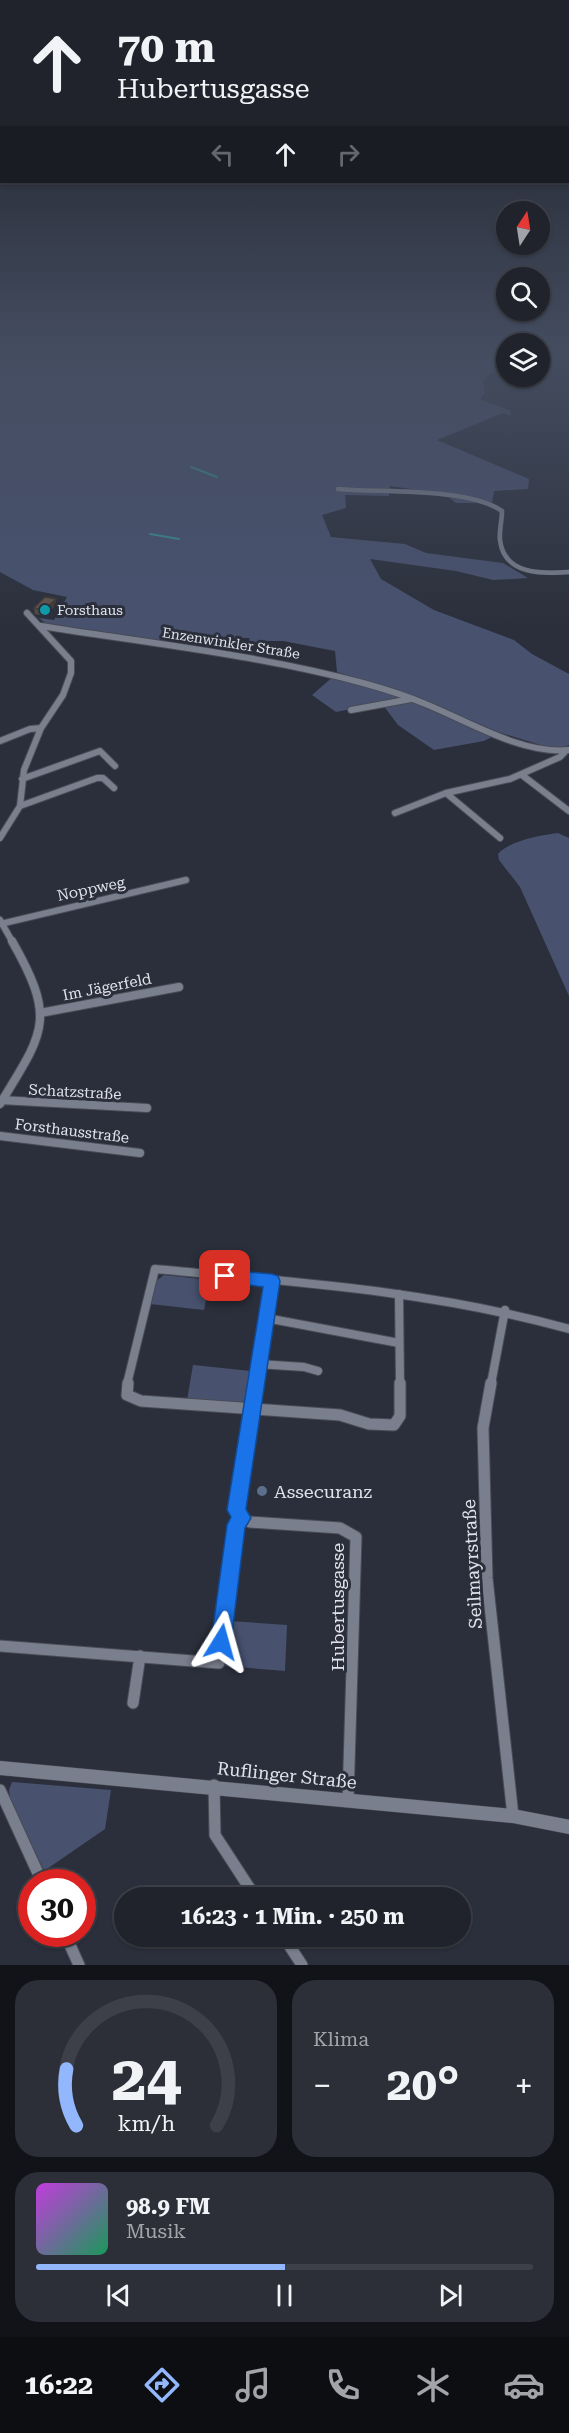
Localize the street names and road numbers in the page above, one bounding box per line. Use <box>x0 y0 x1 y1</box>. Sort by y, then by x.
street label: Enzenwinkler Straße <box>161 624 301 662</box>
street label: Noppweg <box>55 873 127 905</box>
street label: Im Jägerfeld <box>61 970 153 1004</box>
street label: Schatzstraße <box>28 1081 122 1103</box>
street label: Forsthausstraße <box>14 1115 130 1147</box>
street label: Seilmayrstraße <box>458 1499 486 1629</box>
street label: Hubertusgasse <box>327 1543 348 1671</box>
street label: Ruflinger Straße <box>216 1757 358 1793</box>

